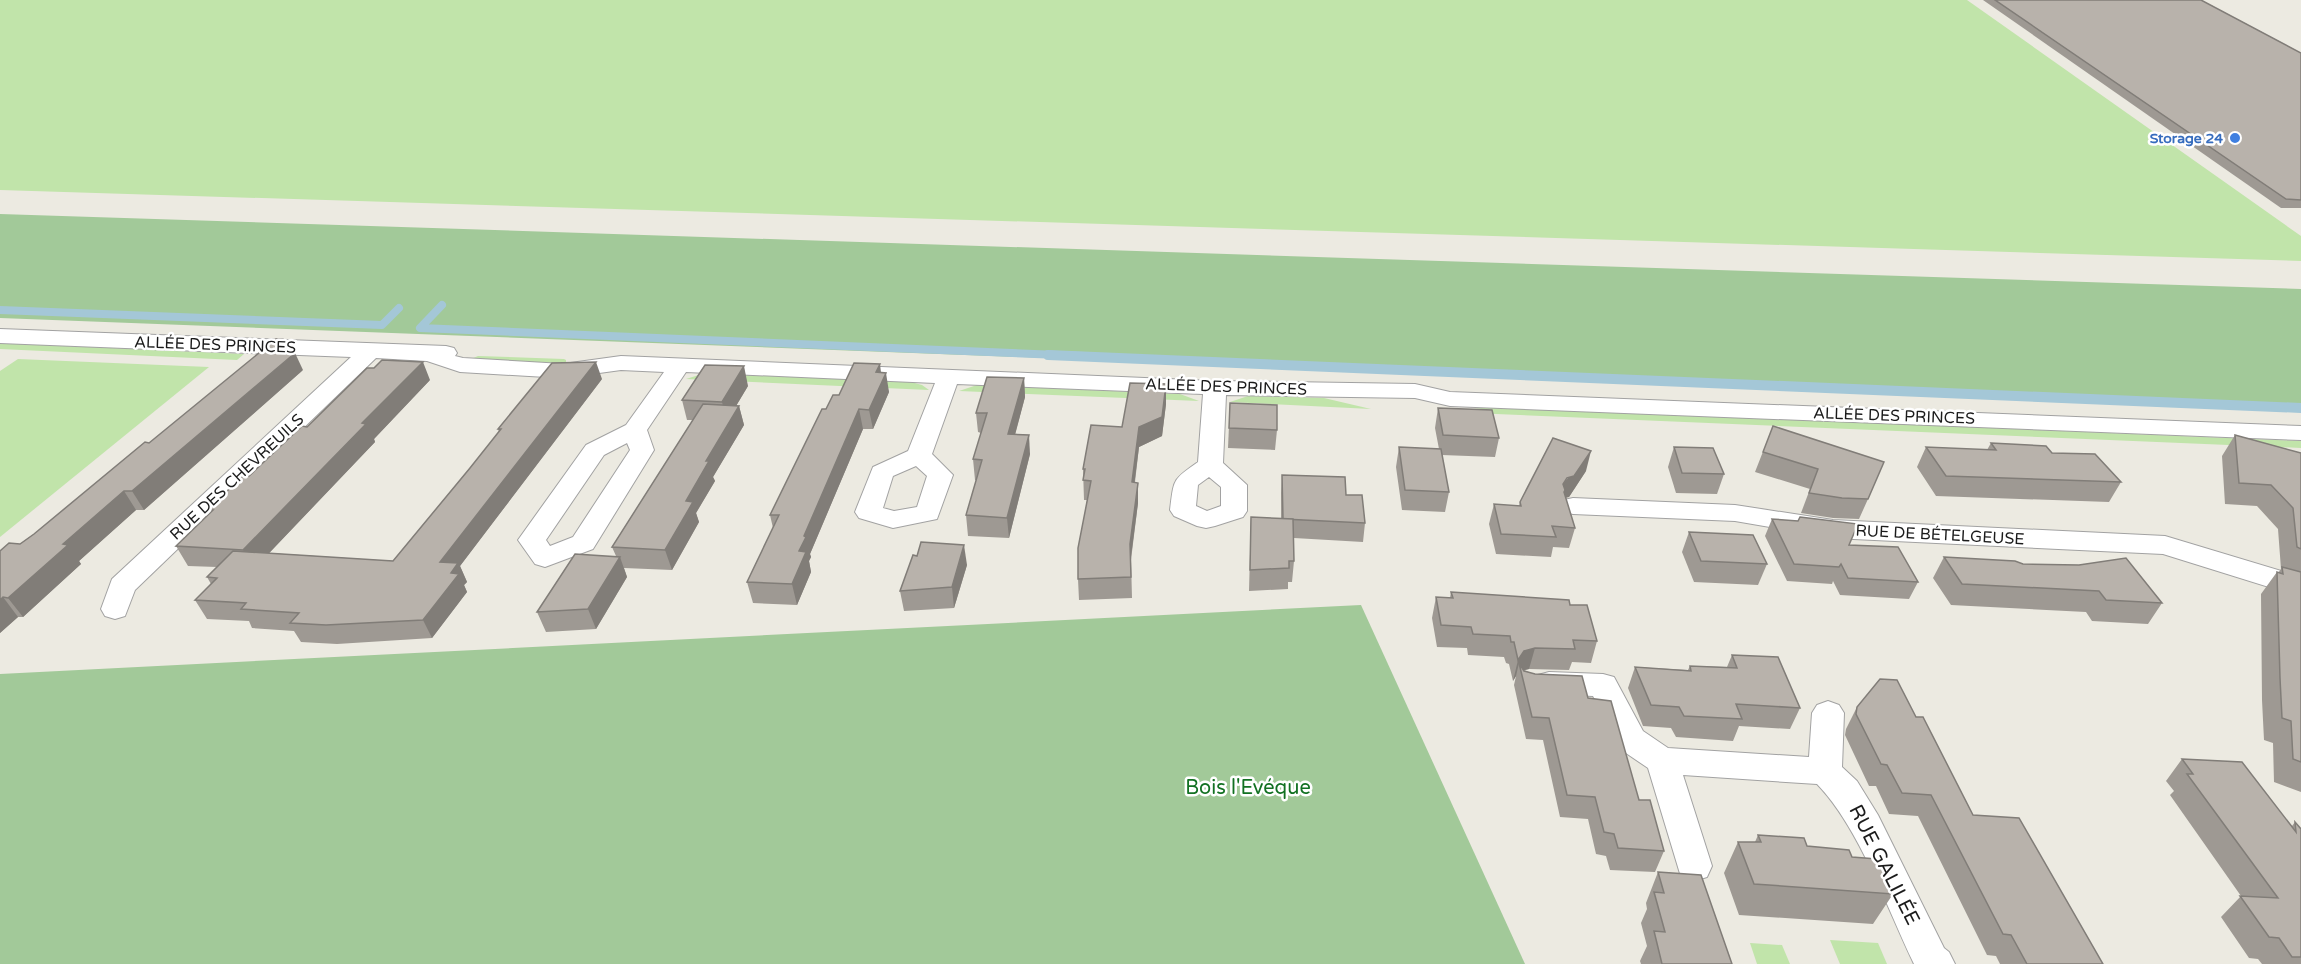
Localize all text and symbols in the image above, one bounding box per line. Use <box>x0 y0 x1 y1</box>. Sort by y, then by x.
place label: Storage 24 <box>2150 130 2223 147</box>
marker: Storage 24 <box>2228 131 2242 145</box>
street label: ALLÉE DES PRINCES <box>134 332 296 358</box>
street label: ALLÉE DES PRINCES <box>1145 374 1307 400</box>
street label: ALLÉE DES PRINCES <box>1813 403 1975 429</box>
street label: RUE DES CHEVREUILS <box>166 410 308 544</box>
street label: RUE DE BÉTELGEUSE <box>1855 521 2025 549</box>
park label: Bois l'Evéque <box>1185 776 1311 800</box>
street label: RUE GALILÉE <box>1843 800 1925 929</box>

